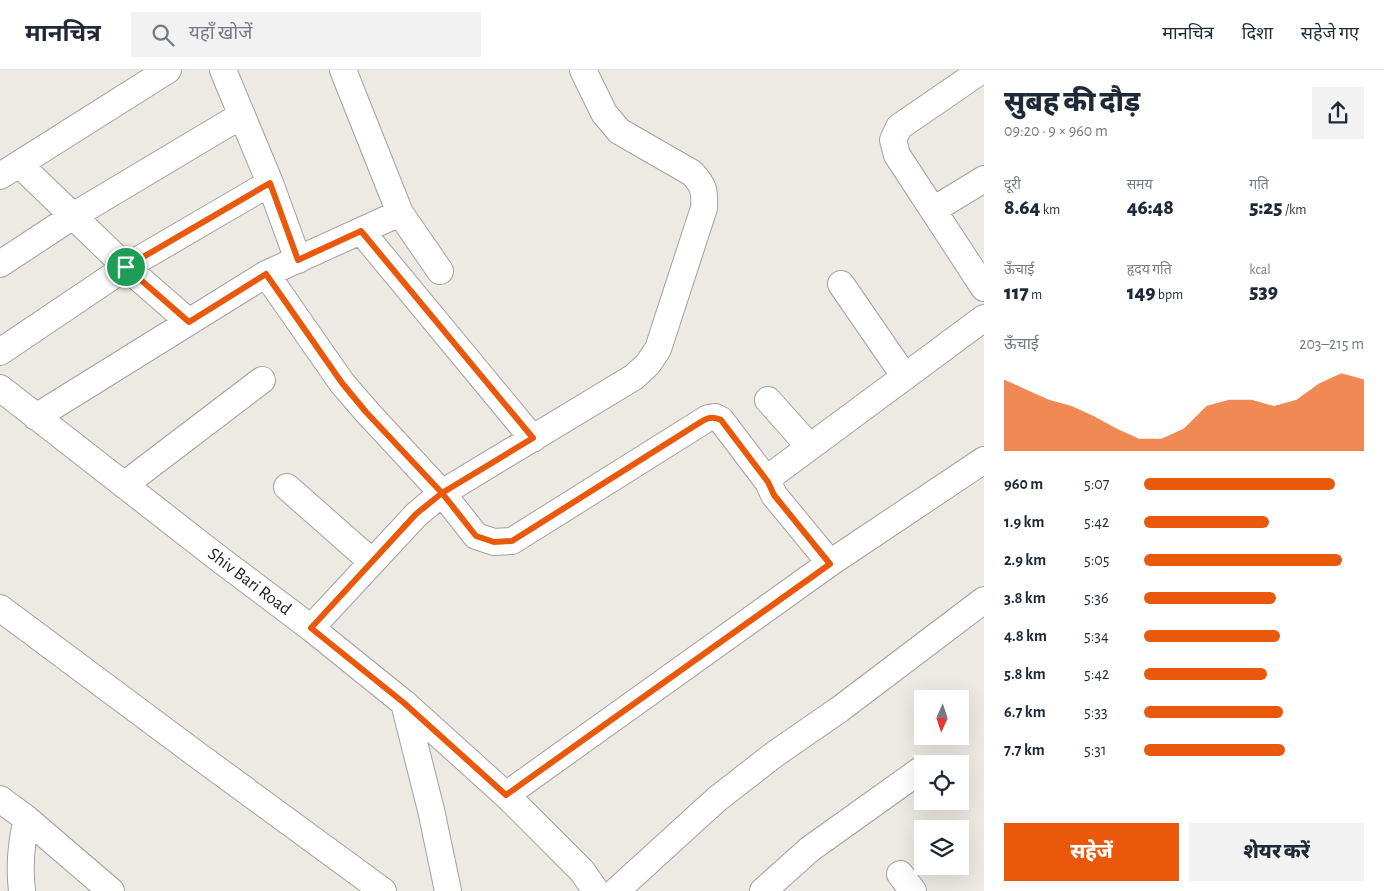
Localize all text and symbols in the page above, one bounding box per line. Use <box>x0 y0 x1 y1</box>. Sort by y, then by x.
search box <box>131 12 481 57</box>
icon: search <box>149 21 177 49</box>
text: मानचित्र <box>25 22 101 46</box>
text: यहाँ खोजें <box>189 24 252 43</box>
text: मानचित्र <box>1162 25 1214 43</box>
text: दिशा <box>1242 25 1273 43</box>
text: सहेजे गए <box>1301 25 1359 43</box>
button: share <box>1312 87 1364 139</box>
text: सुबह की दौड़ <box>1004 89 1140 117</box>
text: 09:20 · 9 × 960 m <box>1004 123 1108 139</box>
text: दूरी <box>1004 178 1021 192</box>
text: समय <box>1127 178 1153 192</box>
text: गति <box>1249 178 1269 192</box>
text: 8.64 <box>1004 197 1040 218</box>
text: 46:48 <box>1127 197 1174 218</box>
text: 5:25 <box>1249 197 1283 218</box>
text: km <box>1040 203 1060 217</box>
text: /km <box>1283 203 1307 217</box>
pin <box>105 246 147 288</box>
icon: arrive <box>112 253 140 281</box>
text: ऊँचाई <box>1004 263 1034 277</box>
text: हृदय गति <box>1127 263 1172 277</box>
text: kcal <box>1249 263 1271 277</box>
text: 539 <box>1249 281 1278 302</box>
text: 117 <box>1004 282 1029 303</box>
text: 149 <box>1127 282 1155 303</box>
text: m <box>1029 288 1042 302</box>
text: bpm <box>1155 288 1183 302</box>
text: ऊँचाई <box>1004 336 1039 352</box>
text: 203–215 m <box>1299 336 1364 352</box>
text: 960 m <box>1004 476 1043 492</box>
text: 5:07 <box>1084 476 1109 492</box>
text: 1.9 km <box>1004 514 1044 530</box>
text: 5:42 <box>1084 514 1109 530</box>
street label: Shiv Bari Road <box>204 545 294 619</box>
text: 2.9 km <box>1004 552 1046 568</box>
text: 5:05 <box>1084 552 1110 568</box>
text: 3.8 km <box>1004 590 1046 606</box>
text: 5:36 <box>1084 590 1108 606</box>
text: 4.8 km <box>1004 628 1047 644</box>
text: 5:34 <box>1084 628 1109 644</box>
text: 5.8 km <box>1004 666 1046 682</box>
text: 5:42 <box>1084 666 1109 682</box>
north arrow <box>914 690 969 745</box>
map controls <box>914 690 969 875</box>
text: 6.7 km <box>1004 704 1046 720</box>
text: 5:33 <box>1084 704 1108 720</box>
text: 7.7 km <box>1004 742 1045 758</box>
text: 5:31 <box>1084 742 1106 758</box>
button: locate <box>914 755 969 810</box>
button: layers <box>914 820 969 875</box>
button: सहेजें <box>1004 823 1179 881</box>
button: शेयर करें <box>1189 823 1364 881</box>

